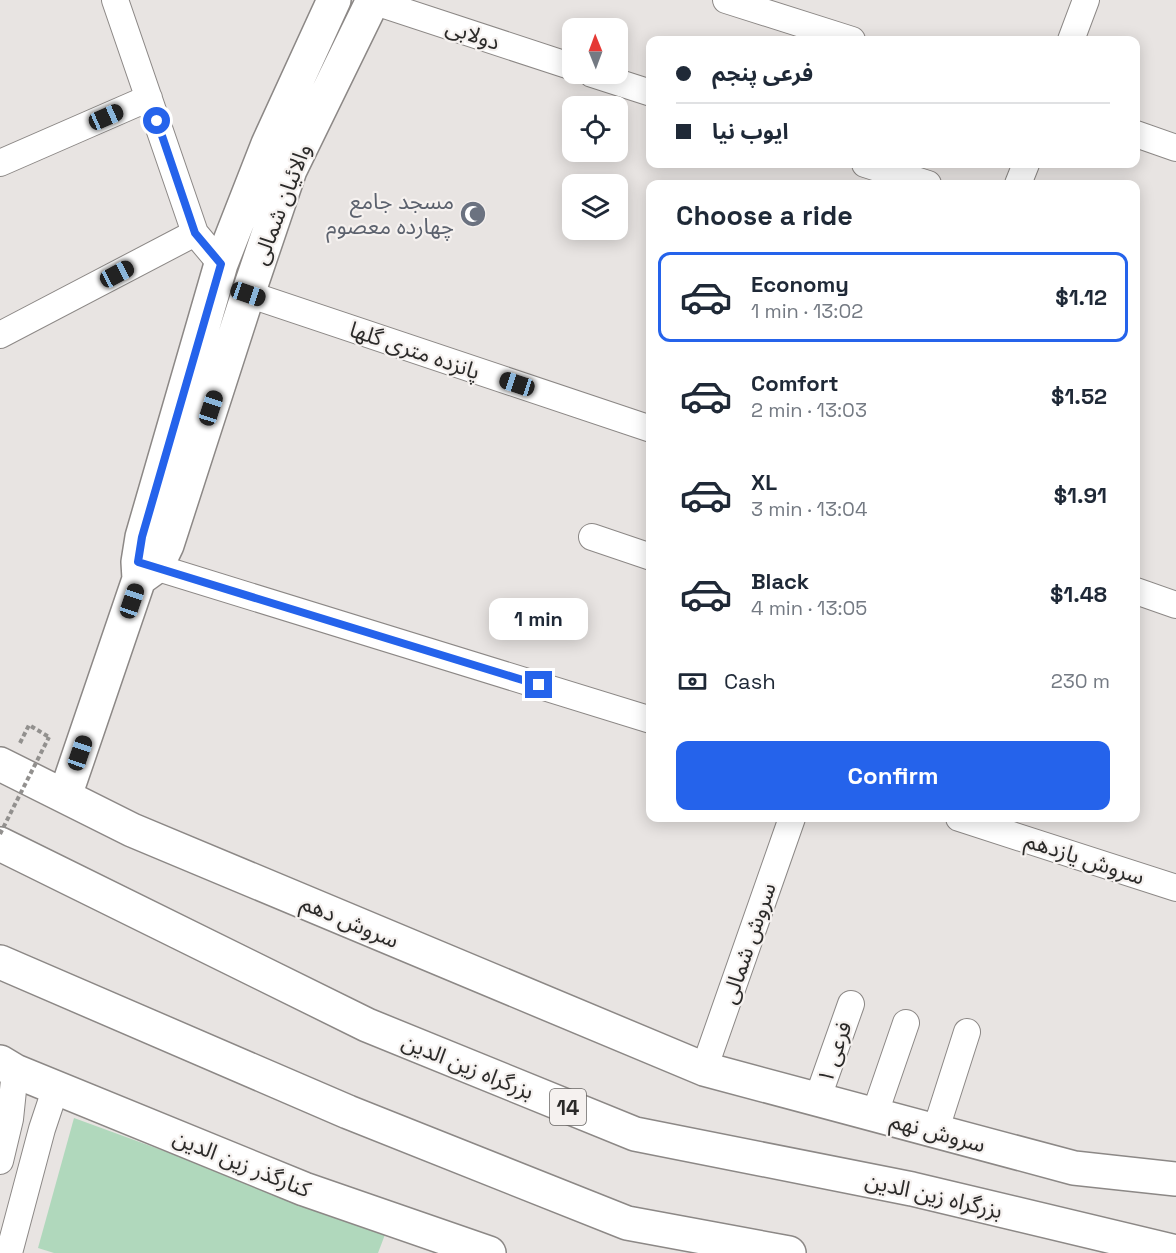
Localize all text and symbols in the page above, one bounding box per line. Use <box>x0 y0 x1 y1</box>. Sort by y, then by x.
street label: دولابی <box>442 12 504 56</box>
north arrow <box>562 18 628 84</box>
map controls <box>562 18 628 240</box>
text: فرعی پنجم <box>712 59 813 87</box>
button: locate <box>562 96 628 162</box>
car <box>86 101 126 133</box>
route start <box>143 107 170 134</box>
text: ایوب نیا <box>712 117 789 145</box>
street label: والائیان شمالی <box>245 140 317 268</box>
button: layers <box>562 174 628 240</box>
place label: مسجد جامع چهارده معصوم <box>326 187 454 243</box>
text: Choose a ride <box>676 198 853 233</box>
mosque icon: مسجد جامع چهارده معصوم <box>458 199 488 229</box>
car <box>97 258 137 290</box>
icon: car <box>679 270 733 324</box>
text: Economy <box>751 270 849 298</box>
car <box>228 280 268 308</box>
text: $1.12 <box>1055 283 1107 311</box>
text: 1 min · 13:02 <box>751 298 863 324</box>
street label: پانزده متری گلها <box>346 315 484 387</box>
icon: car <box>679 369 733 423</box>
text: Comfort <box>751 369 839 397</box>
car <box>497 370 537 398</box>
text: $1.52 <box>1051 382 1107 410</box>
car <box>197 388 225 428</box>
text: 2 min · 13:03 <box>751 397 867 423</box>
icon: car <box>679 468 733 522</box>
text: XL <box>751 468 777 496</box>
text: $1.91 <box>1054 481 1107 509</box>
text: 3 min · 13:04 <box>751 496 867 522</box>
icon: car <box>679 567 733 621</box>
text: Black <box>751 567 809 595</box>
text: $1.48 <box>1050 580 1107 608</box>
car <box>118 581 146 621</box>
text: 4 min · 13:05 <box>751 595 867 621</box>
callout: 1 min <box>490 598 588 640</box>
text: 1 min <box>514 606 563 632</box>
icon: cash <box>676 665 709 698</box>
text: Cash <box>724 667 776 695</box>
text: 230 m <box>1051 668 1110 694</box>
route end <box>525 671 552 698</box>
car <box>66 733 94 773</box>
button: Confirm <box>676 741 1110 810</box>
street label: سروش یازدهم <box>1021 826 1148 893</box>
street label: سروش شمالی <box>714 879 782 1007</box>
street label: سروش دهم <box>296 888 403 957</box>
street label: فرعی ۱ <box>810 1017 858 1087</box>
street label: بزرگراه زین الدین <box>398 1027 538 1105</box>
road number: 14 <box>550 1089 586 1125</box>
street label: سروش نهم <box>887 1106 989 1161</box>
street label: کنارگذر زین الدین <box>169 1123 316 1204</box>
street label: بزرگراه زین الدین <box>863 1166 1005 1224</box>

